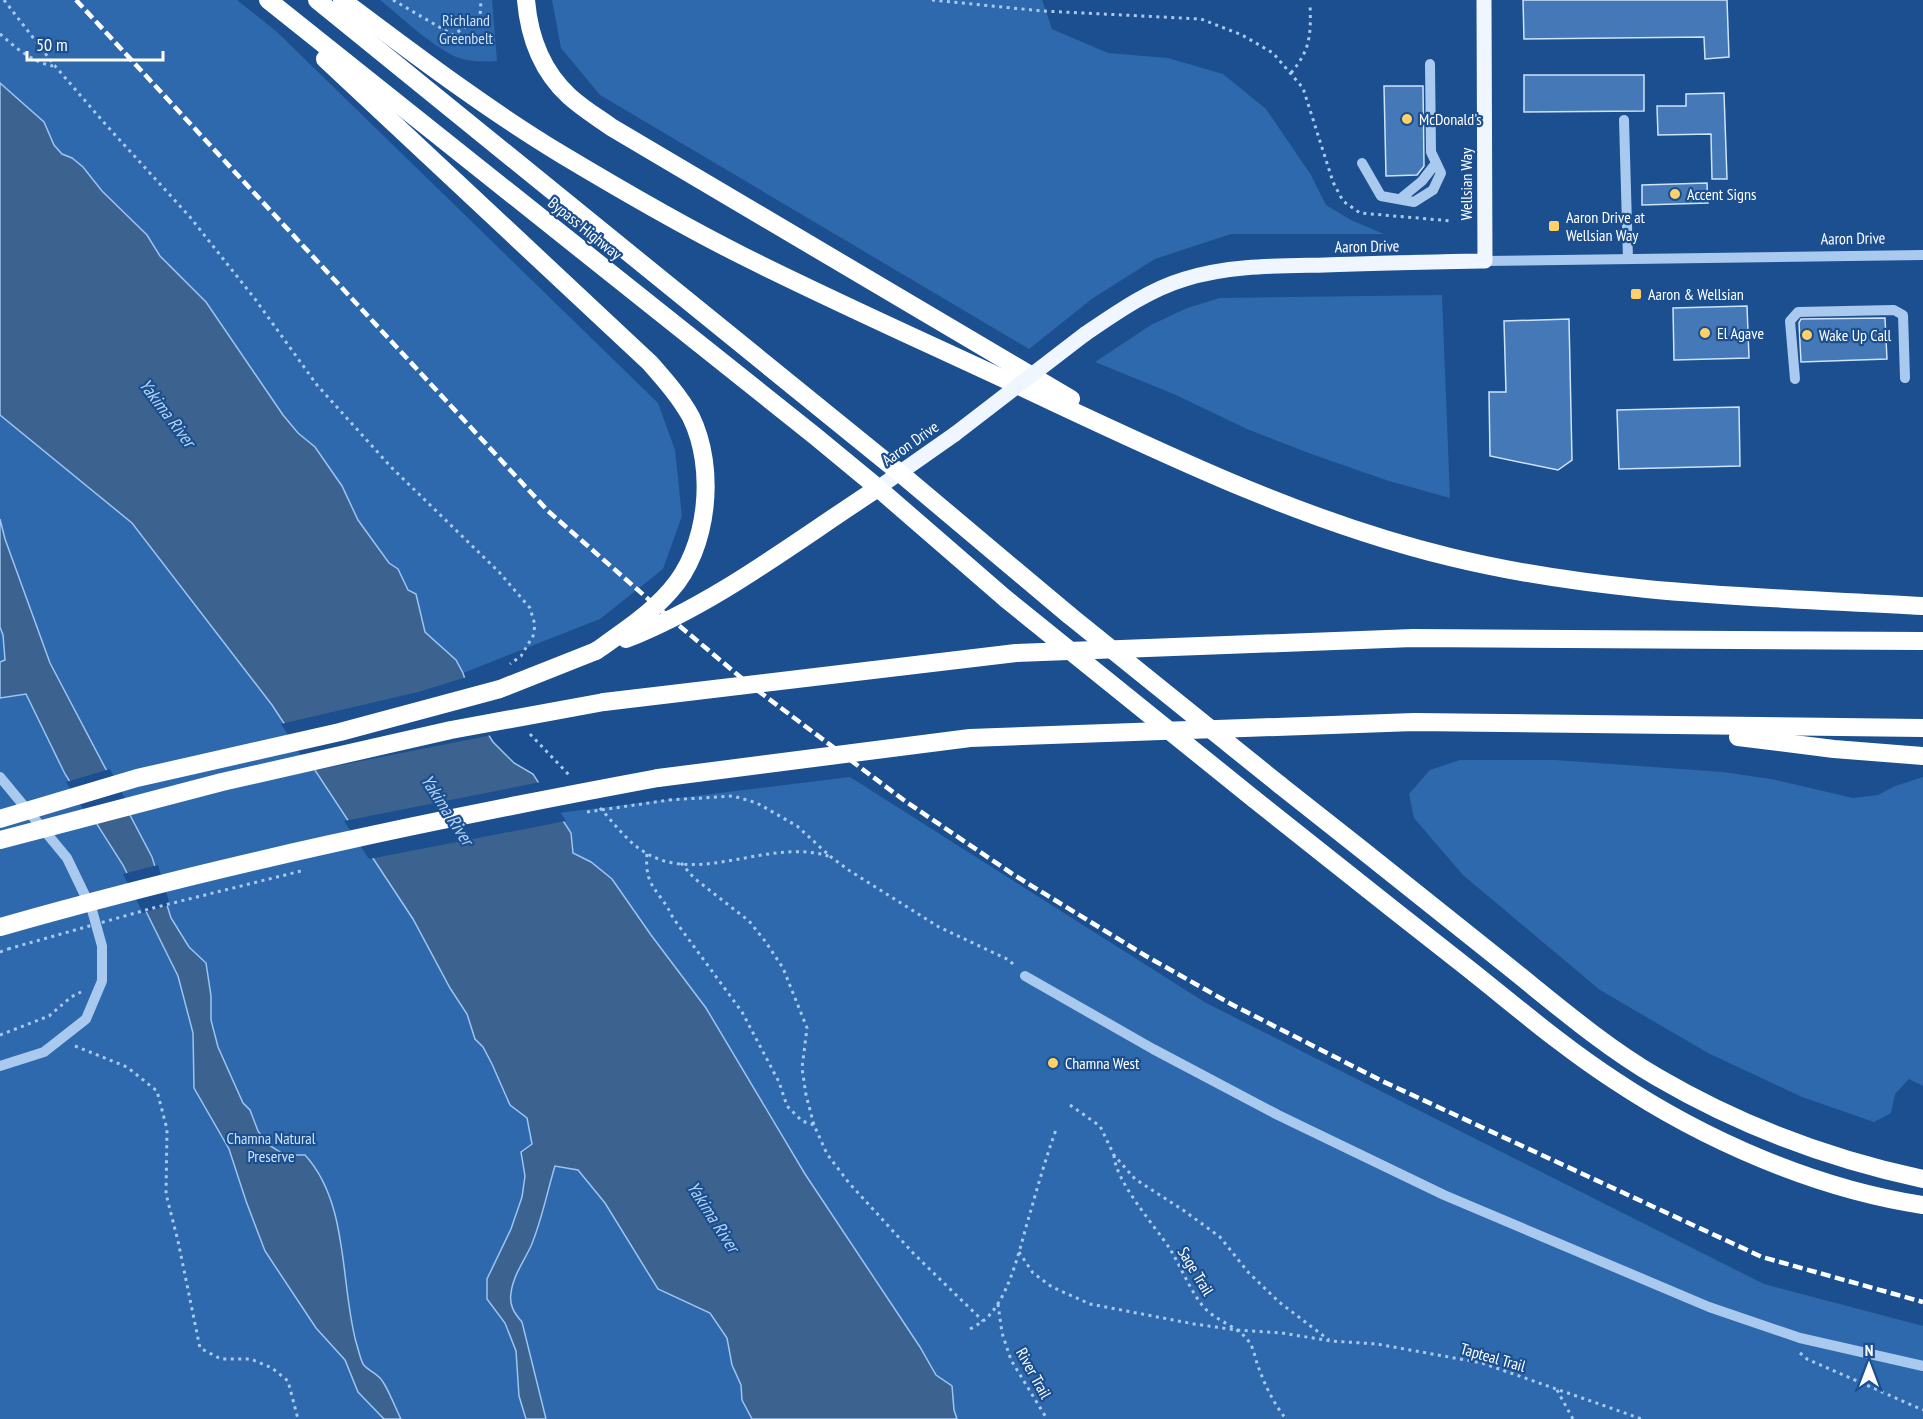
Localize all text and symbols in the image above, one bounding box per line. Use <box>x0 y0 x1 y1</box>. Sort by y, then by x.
park label: Richland Greenbelt <box>439 10 494 48</box>
scale bar <box>27 24 164 62</box>
text: 50 m <box>36 33 68 56</box>
place label: McDonald's <box>1419 109 1482 129</box>
marker: McDonald's <box>1400 112 1414 126</box>
street label: Wellsian Way <box>1456 148 1476 220</box>
place label: Accent Signs <box>1687 184 1756 204</box>
marker: Accent Signs <box>1668 187 1682 201</box>
street label: Bypass Highway <box>544 192 626 264</box>
place label: Aaron Drive at Wellsian Way <box>1566 207 1646 245</box>
marker: Aaron Drive at Wellsian Way <box>1547 219 1561 233</box>
street label: Aaron Drive <box>1820 227 1886 249</box>
street label: Aaron Drive <box>1334 235 1400 257</box>
place label: Aaron & Wellsian <box>1648 284 1744 304</box>
marker: Aaron & Wellsian <box>1629 287 1643 301</box>
place label: El Agave <box>1717 323 1764 343</box>
place label: Wake Up Call <box>1819 325 1892 345</box>
marker: El Agave <box>1698 326 1712 340</box>
marker: Wake Up Call <box>1800 328 1814 342</box>
water label: Yakima River <box>134 374 202 454</box>
street label: Aaron Drive <box>878 416 942 470</box>
water label: Yakima River <box>416 770 480 852</box>
place label: Chamna West <box>1065 1053 1140 1073</box>
marker: Chamna West <box>1046 1056 1060 1070</box>
park label: Chamna Natural Preserve <box>227 1128 316 1166</box>
water label: Yakima River <box>682 1177 746 1259</box>
street label: Sage Trail <box>1174 1243 1218 1299</box>
north arrow <box>1839 1335 1899 1395</box>
street label: Tapteal Trail <box>1458 1338 1528 1376</box>
text: N <box>1865 1340 1873 1360</box>
street label: River Trail <box>1012 1344 1056 1402</box>

